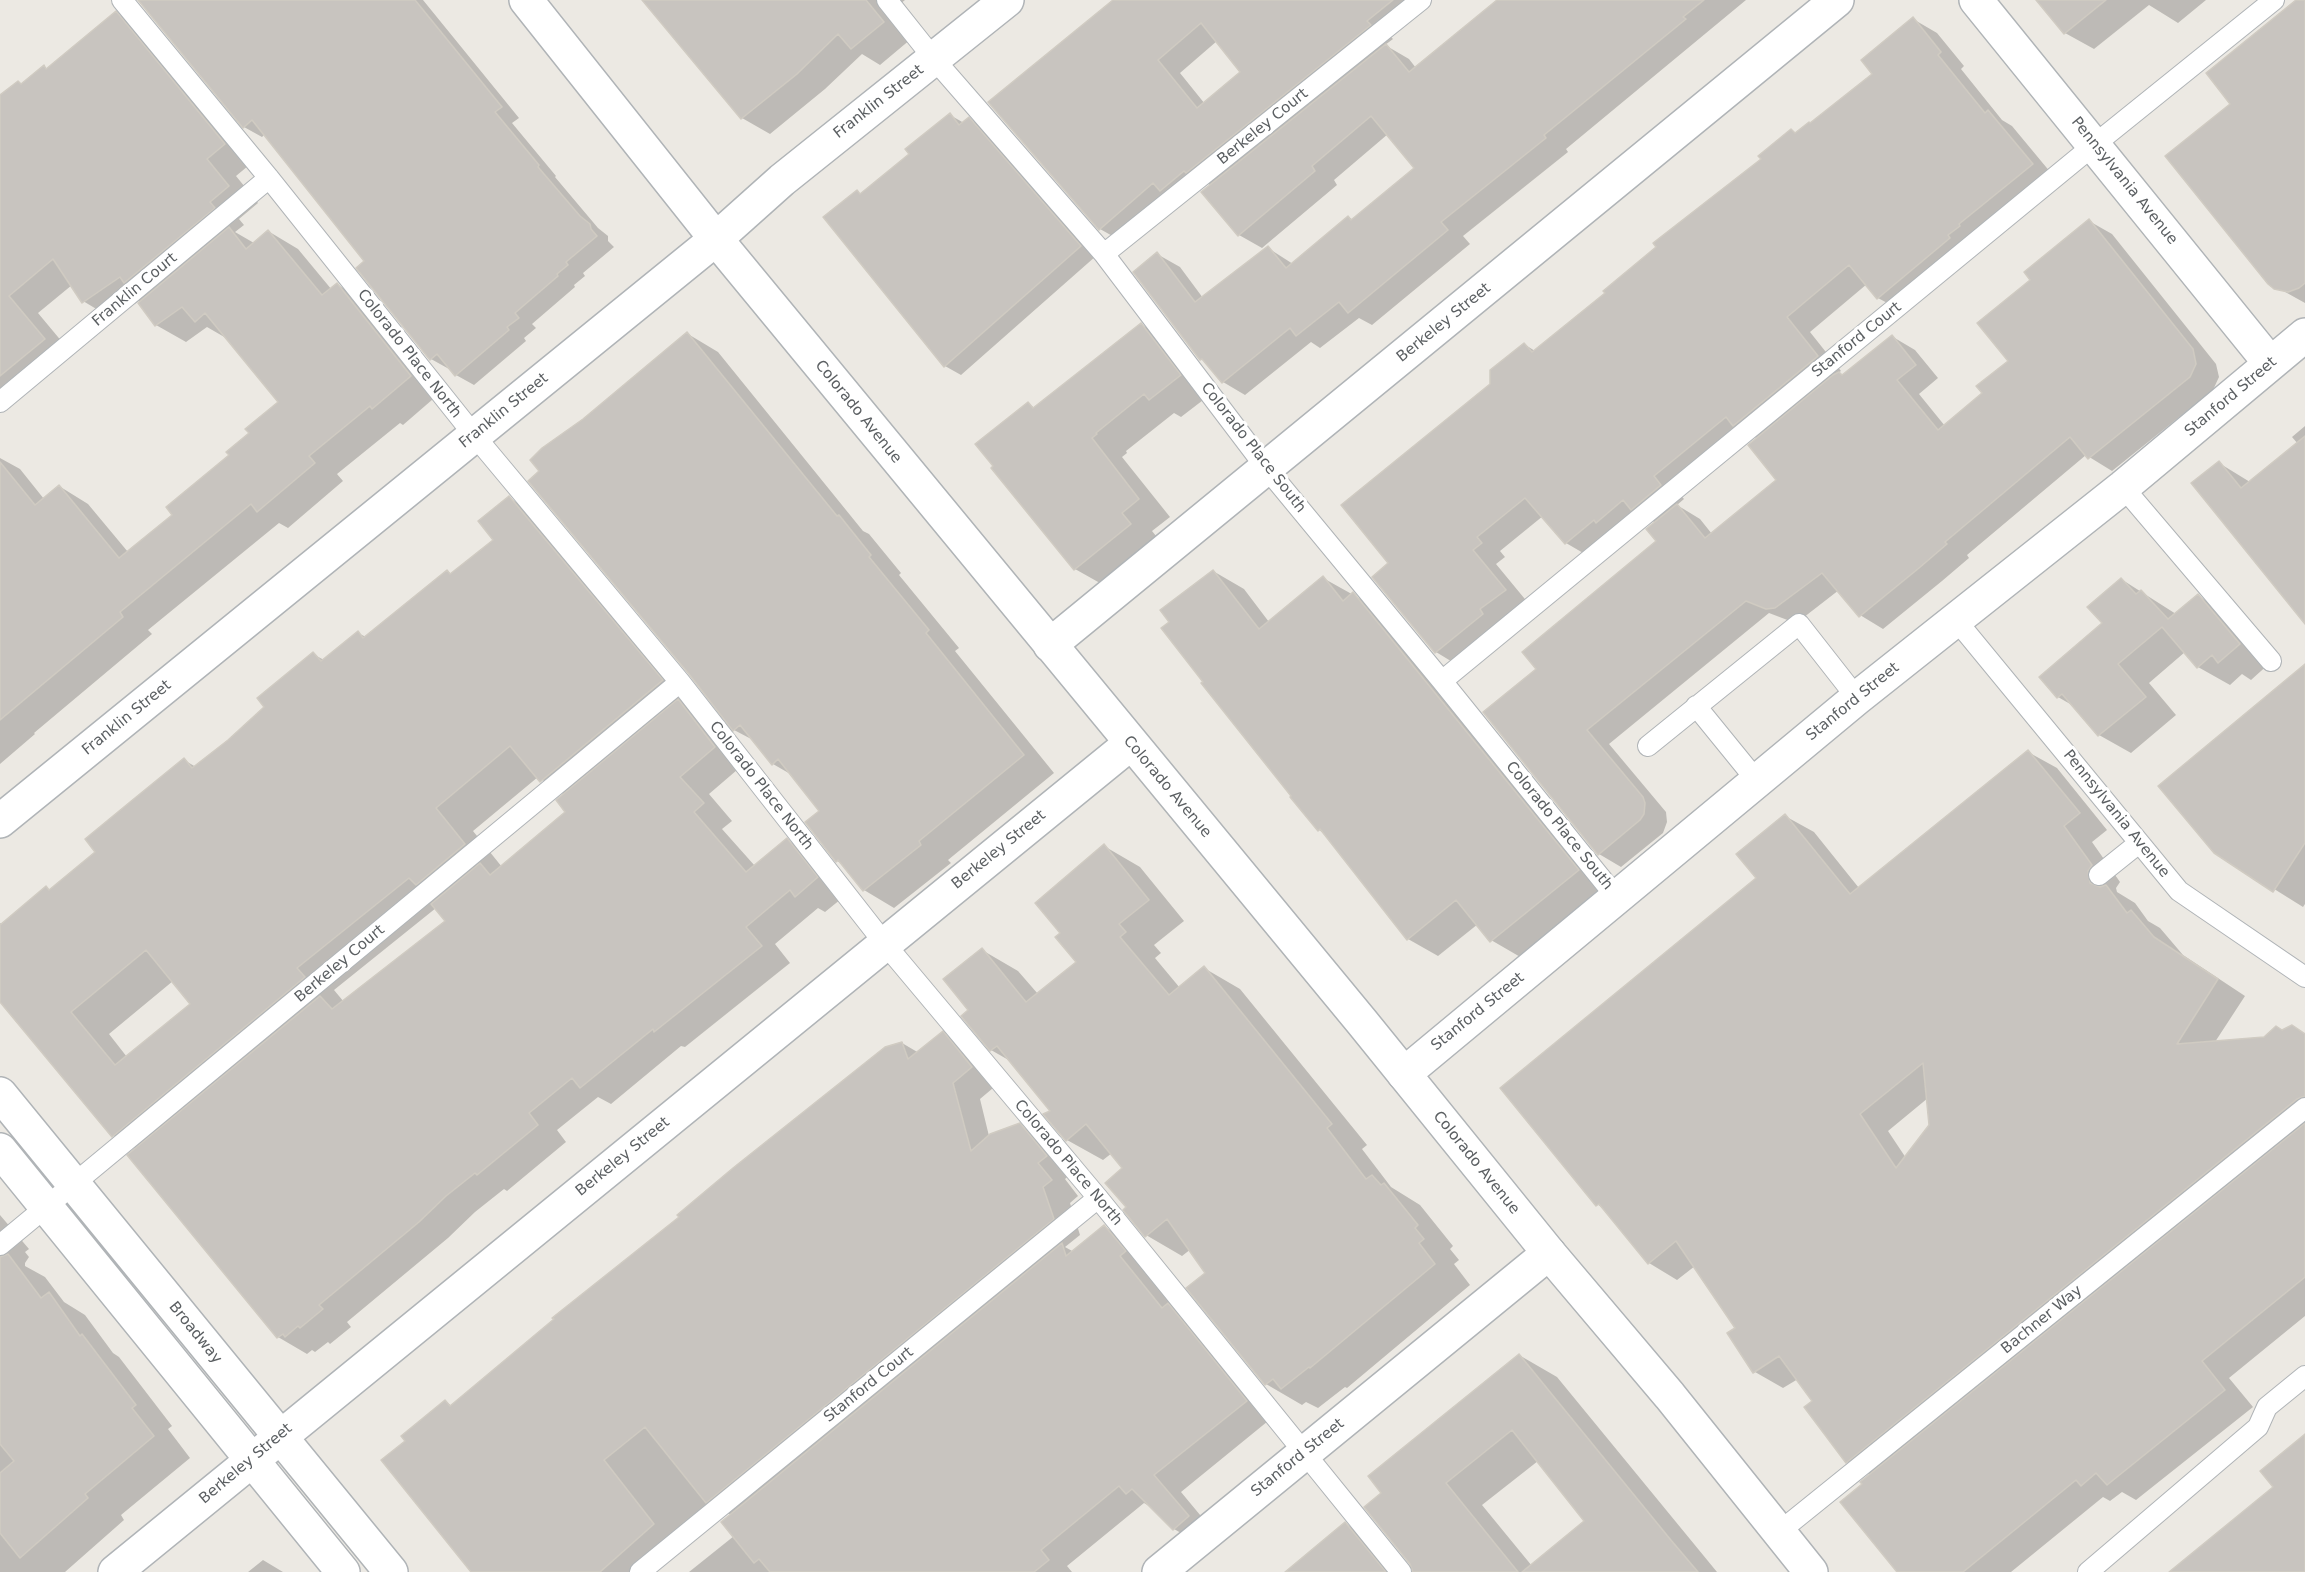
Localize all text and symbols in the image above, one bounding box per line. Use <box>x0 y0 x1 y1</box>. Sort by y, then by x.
street label: Franklin Street <box>830 61 928 143</box>
street label: Berkeley Court <box>1214 85 1312 169</box>
street label: Pennsylvania Avenue <box>2067 114 2181 248</box>
street label: Franklin Court <box>89 249 181 331</box>
street label: Berkeley Street <box>1393 280 1495 366</box>
street label: Colorado Place North <box>353 286 465 422</box>
street label: Stanford Court <box>1809 298 1905 382</box>
street label: Stanford Street <box>2181 353 2281 441</box>
street label: Colorado Avenue <box>811 357 905 467</box>
street label: Franklin Street <box>456 370 552 452</box>
street label: Colorado Place South <box>1197 379 1309 517</box>
street label: Stanford Street <box>1803 659 1903 745</box>
street label: Franklin Street <box>79 677 175 759</box>
street label: Colorado Place North <box>705 718 817 854</box>
street label: Colorado Avenue <box>1119 732 1215 842</box>
street label: Pennsylvania Avenue <box>2059 747 2173 881</box>
street label: Colorado Place South <box>1502 758 1616 894</box>
street label: Berkeley Street <box>948 807 1050 893</box>
street label: Berkeley Court <box>292 921 388 1007</box>
street label: Stanford Street <box>1428 969 1528 1055</box>
street label: Colorado Place North <box>1010 1097 1126 1229</box>
street label: Colorado Avenue <box>1429 1108 1523 1218</box>
street label: Berkeley Street <box>572 1114 674 1200</box>
street label: Bachner Way <box>1998 1282 2086 1358</box>
street label: Broadway <box>165 1298 225 1368</box>
street label: Stanford Court <box>821 1343 917 1427</box>
street label: Stanford Street <box>1248 1415 1348 1501</box>
street label: Berkeley Street <box>196 1420 296 1508</box>

